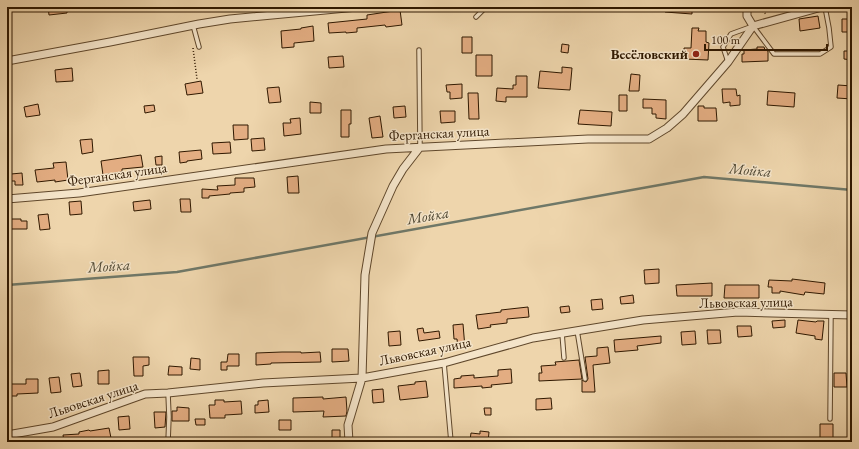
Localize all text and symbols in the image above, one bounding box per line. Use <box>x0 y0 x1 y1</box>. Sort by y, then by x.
scale bar <box>705 26 827 52</box>
text: 100 m <box>711 32 741 48</box>
place label: Весёловский <box>611 45 688 63</box>
marker: Весёловский <box>691 49 701 59</box>
street label: Ферганская улица <box>388 121 490 145</box>
street label: Ферганская улица <box>66 158 168 190</box>
water label: Мойка <box>727 158 772 181</box>
water label: Мойка <box>404 202 450 229</box>
water label: Мойка <box>86 255 131 277</box>
street label: Львовская улица <box>699 292 793 312</box>
street label: Львовская улица <box>377 332 473 370</box>
street label: Львовская улица <box>46 376 141 422</box>

